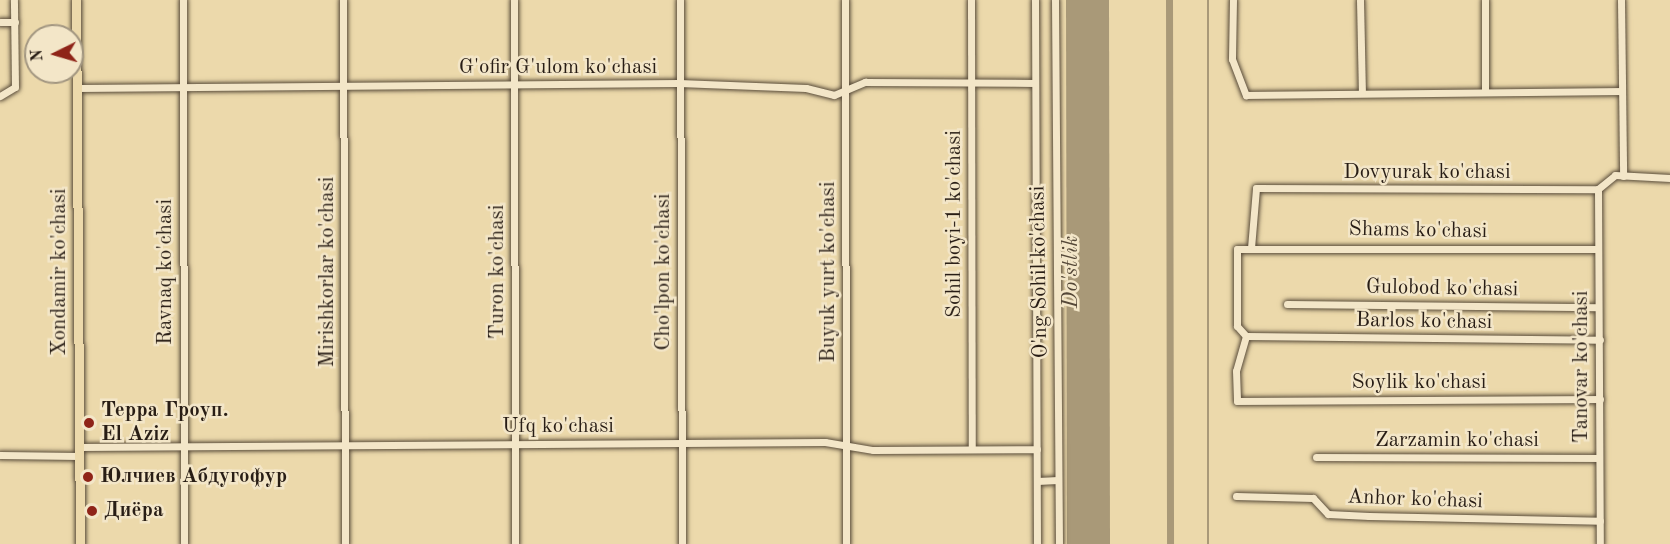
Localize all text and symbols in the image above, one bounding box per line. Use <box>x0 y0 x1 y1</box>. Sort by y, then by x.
north arrow <box>24 24 84 84</box>
text: N <box>30 49 47 62</box>
street label: G'ofir G'ulom ko'chasi <box>459 55 657 81</box>
street label: Sohil boyi-1 ko'chasi <box>942 130 968 318</box>
street label: Dovyurak ko'chasi <box>1343 160 1511 186</box>
street label: Mirishkorlar ko'chasi <box>315 177 341 367</box>
street label: Buyuk yurt ko'chasi <box>816 181 842 363</box>
street label: O'ng Sohil ko'chasi <box>1026 186 1054 358</box>
street label: Xondamir ko'chasi <box>47 188 73 356</box>
street label: Cho'lpon ko'chasi <box>651 193 677 351</box>
street label: Ravnaq ko'chasi <box>153 199 179 345</box>
street label: Turon ko'chasi <box>485 205 511 339</box>
street label: Shams ko'chasi <box>1348 217 1488 245</box>
water label: Do'stlik <box>1059 236 1085 308</box>
street label: Gulobod ko'chasi <box>1366 275 1518 303</box>
street label: Tanovar ko'chasi <box>1569 291 1595 443</box>
street label: Barlos ko'chasi <box>1355 308 1493 336</box>
street label: Soylik ko'chasi <box>1352 370 1486 396</box>
place label: Терра Гроуп. El Aziz <box>101 398 229 448</box>
street label: Ufq ko'chasi <box>502 414 614 440</box>
marker: Терра Гроуп. El Aziz <box>82 416 96 430</box>
street label: Zarzamin ko'chasi <box>1375 428 1539 454</box>
place label: Юлчиев Абдугофур <box>100 464 287 490</box>
marker: Юлчиев Абдугофур <box>81 470 95 484</box>
street label: Anhor ko'chasi <box>1347 485 1483 515</box>
place label: Диёра <box>104 498 164 524</box>
marker: Диёра <box>85 504 99 518</box>

